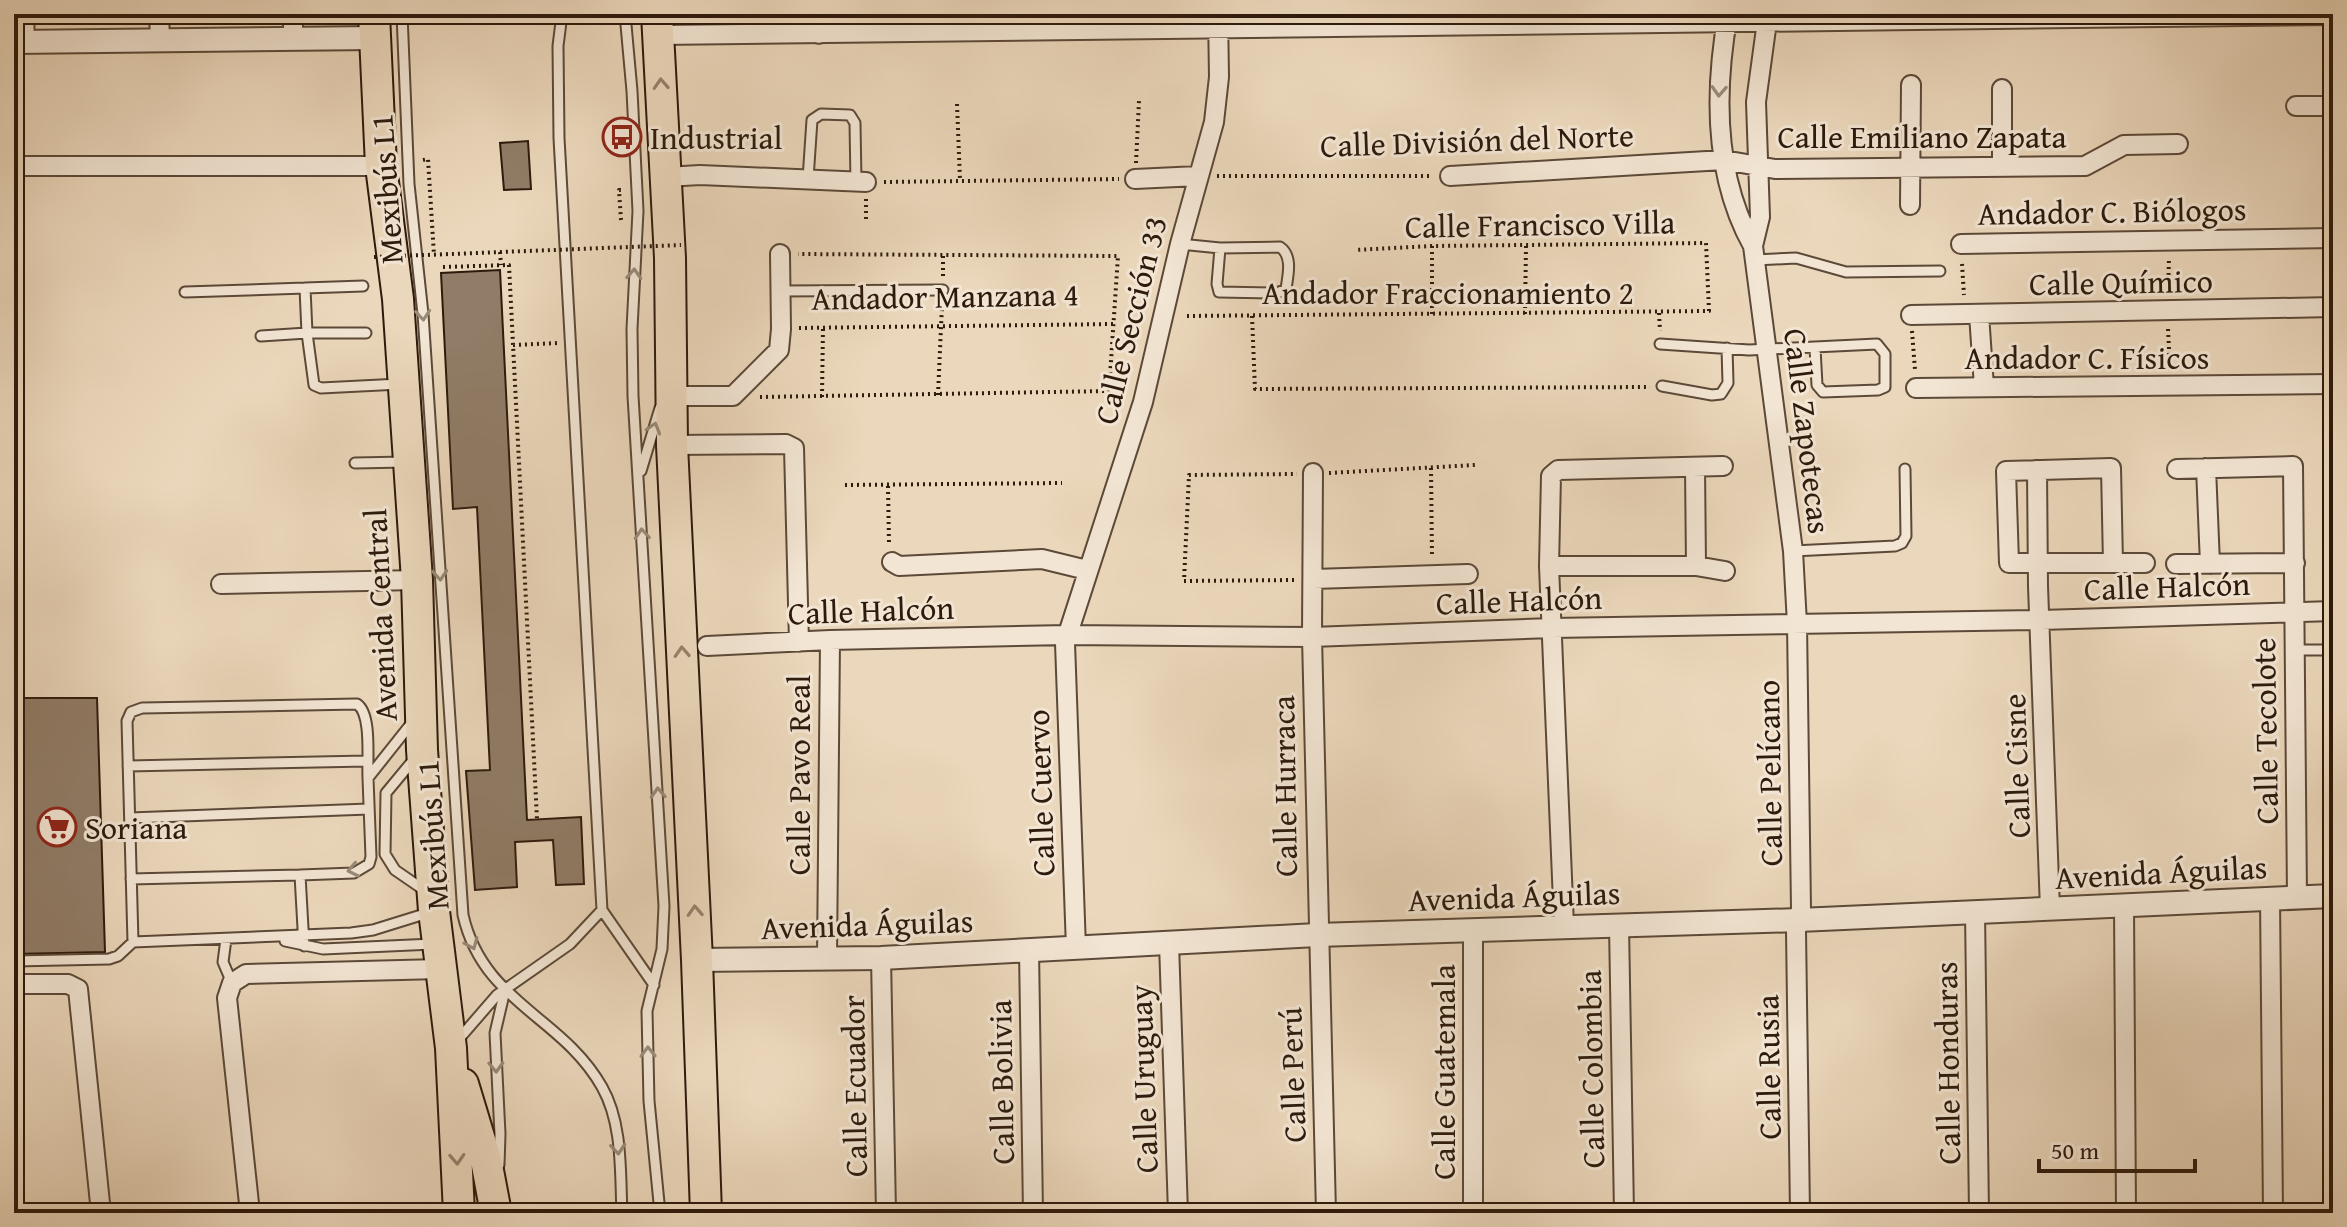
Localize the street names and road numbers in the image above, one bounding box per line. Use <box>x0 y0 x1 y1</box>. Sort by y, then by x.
street label: Calle División del Norte <box>1319 111 1635 169</box>
street label: Mexibús L1 <box>357 112 415 266</box>
street label: Calle Emiliano Zapata <box>1777 113 2067 160</box>
street label: Andador C. Biólogos <box>1977 185 2247 237</box>
street label: Calle Francisco Villa <box>1404 198 1676 250</box>
street label: Calle Sección 33 <box>1081 211 1179 429</box>
street label: Calle Químico <box>2029 257 2213 307</box>
street label: Andador Fraccionamiento 2 <box>1262 269 1634 316</box>
street label: Andador Manzana 4 <box>811 270 1079 322</box>
street label: Calle Zapotecas <box>1772 326 1844 536</box>
street label: Andador C. Físicos <box>1965 334 2209 381</box>
street label: Avenida Central <box>351 507 409 723</box>
street label: Calle Halcón <box>2083 560 2251 612</box>
street label: Calle Halcón <box>1435 574 1603 626</box>
street label: Calle Halcón <box>787 584 955 636</box>
street label: Calle Tecolote <box>2240 637 2290 825</box>
street label: Calle Pavo Real <box>775 675 822 875</box>
street label: Calle Pelícano <box>1744 679 1794 867</box>
street label: Calle Cisne <box>1990 693 2042 839</box>
street label: Calle Hurraca <box>1259 695 1309 877</box>
street label: Calle Cuervo <box>1014 709 1066 877</box>
street label: Mexibús L1 <box>403 758 461 912</box>
street label: Avenida Águilas <box>2054 843 2268 901</box>
street label: Avenida Águilas <box>1407 869 1621 923</box>
street label: Avenida Águilas <box>760 897 974 951</box>
street label: Calle Honduras <box>1922 961 1972 1165</box>
street label: Calle Guatemala <box>1420 964 1467 1180</box>
street label: Calle Colombia <box>1566 969 1616 1169</box>
street label: Calle Uruguay <box>1116 984 1170 1174</box>
street label: Calle Rusia <box>1743 994 1793 1140</box>
street label: Calle Ecuador <box>829 995 879 1177</box>
street label: Calle Bolivia <box>976 999 1026 1165</box>
street label: Calle Perú <box>1266 1006 1318 1143</box>

